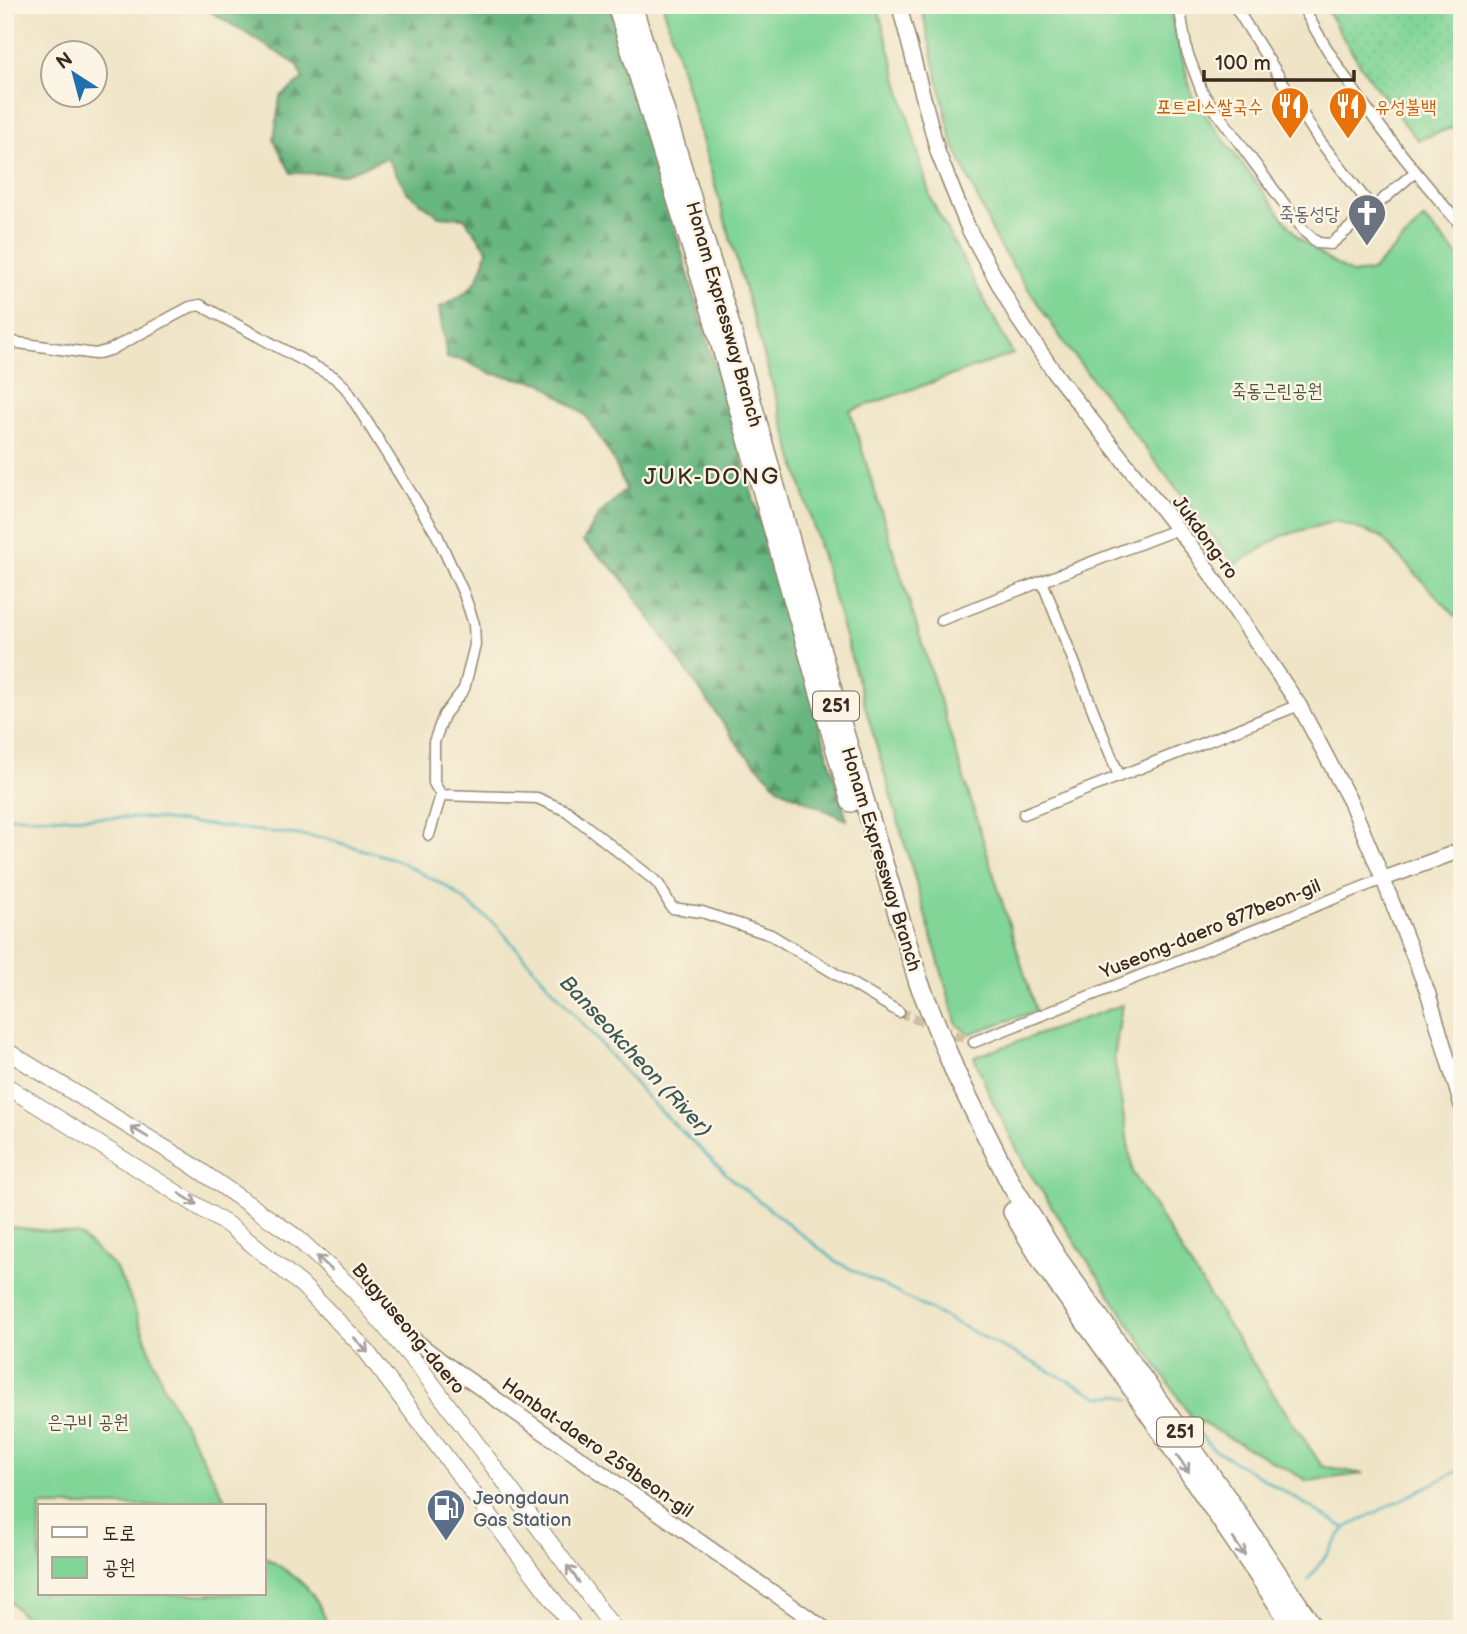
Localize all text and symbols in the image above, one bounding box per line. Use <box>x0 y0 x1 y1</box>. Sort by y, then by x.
north arrow <box>38 38 108 108</box>
scale bar <box>1204 38 1355 82</box>
text: N <box>52 48 77 75</box>
text: 100 m <box>1215 51 1271 76</box>
restaurant icon: 포트리스쌀국수 <box>1269 85 1311 140</box>
restaurant icon: 유성불백 <box>1327 85 1369 140</box>
place label: 포트리스쌀국수 <box>1156 96 1263 119</box>
place label: 유성불백 <box>1375 96 1436 119</box>
church icon: 죽동성당 <box>1346 192 1388 247</box>
street label: Honam Expressway Branch <box>680 199 767 430</box>
place label: 죽동성당 <box>1279 203 1340 226</box>
park label: 죽동근린공원 <box>1231 380 1323 403</box>
district label: JUK-DONG <box>644 463 780 491</box>
street label: Jukdong-ro <box>1167 492 1243 584</box>
road number: 251 <box>813 692 859 720</box>
street label: Honam Expressway Branch <box>835 745 926 974</box>
street label: Yuseong-daero 877beon-gil <box>1096 875 1324 985</box>
water label: Banseokcheon (River) <box>554 971 717 1142</box>
one-way arrow <box>129 1124 149 1138</box>
one-way arrow <box>177 1193 197 1207</box>
one-way arrow <box>315 1255 333 1271</box>
street label: Bugyuseong-daero <box>346 1259 469 1399</box>
one-way arrow <box>353 1336 369 1354</box>
street label: Hanbat-daero 259beon-gil <box>497 1373 697 1523</box>
park label: 은구비 공원 <box>47 1411 129 1434</box>
road number: 251 <box>1157 1418 1203 1447</box>
one-way arrow <box>1176 1454 1191 1473</box>
fuel station icon: Jeongdaun Gas Station <box>425 1487 467 1542</box>
place label: Jeongdaun Gas Station <box>473 1487 571 1532</box>
legend <box>38 1504 266 1596</box>
text: 도로 <box>102 1521 136 1546</box>
one-way arrow <box>1232 1536 1246 1556</box>
text: 공원 <box>102 1555 136 1580</box>
one-way arrow <box>566 1565 580 1584</box>

